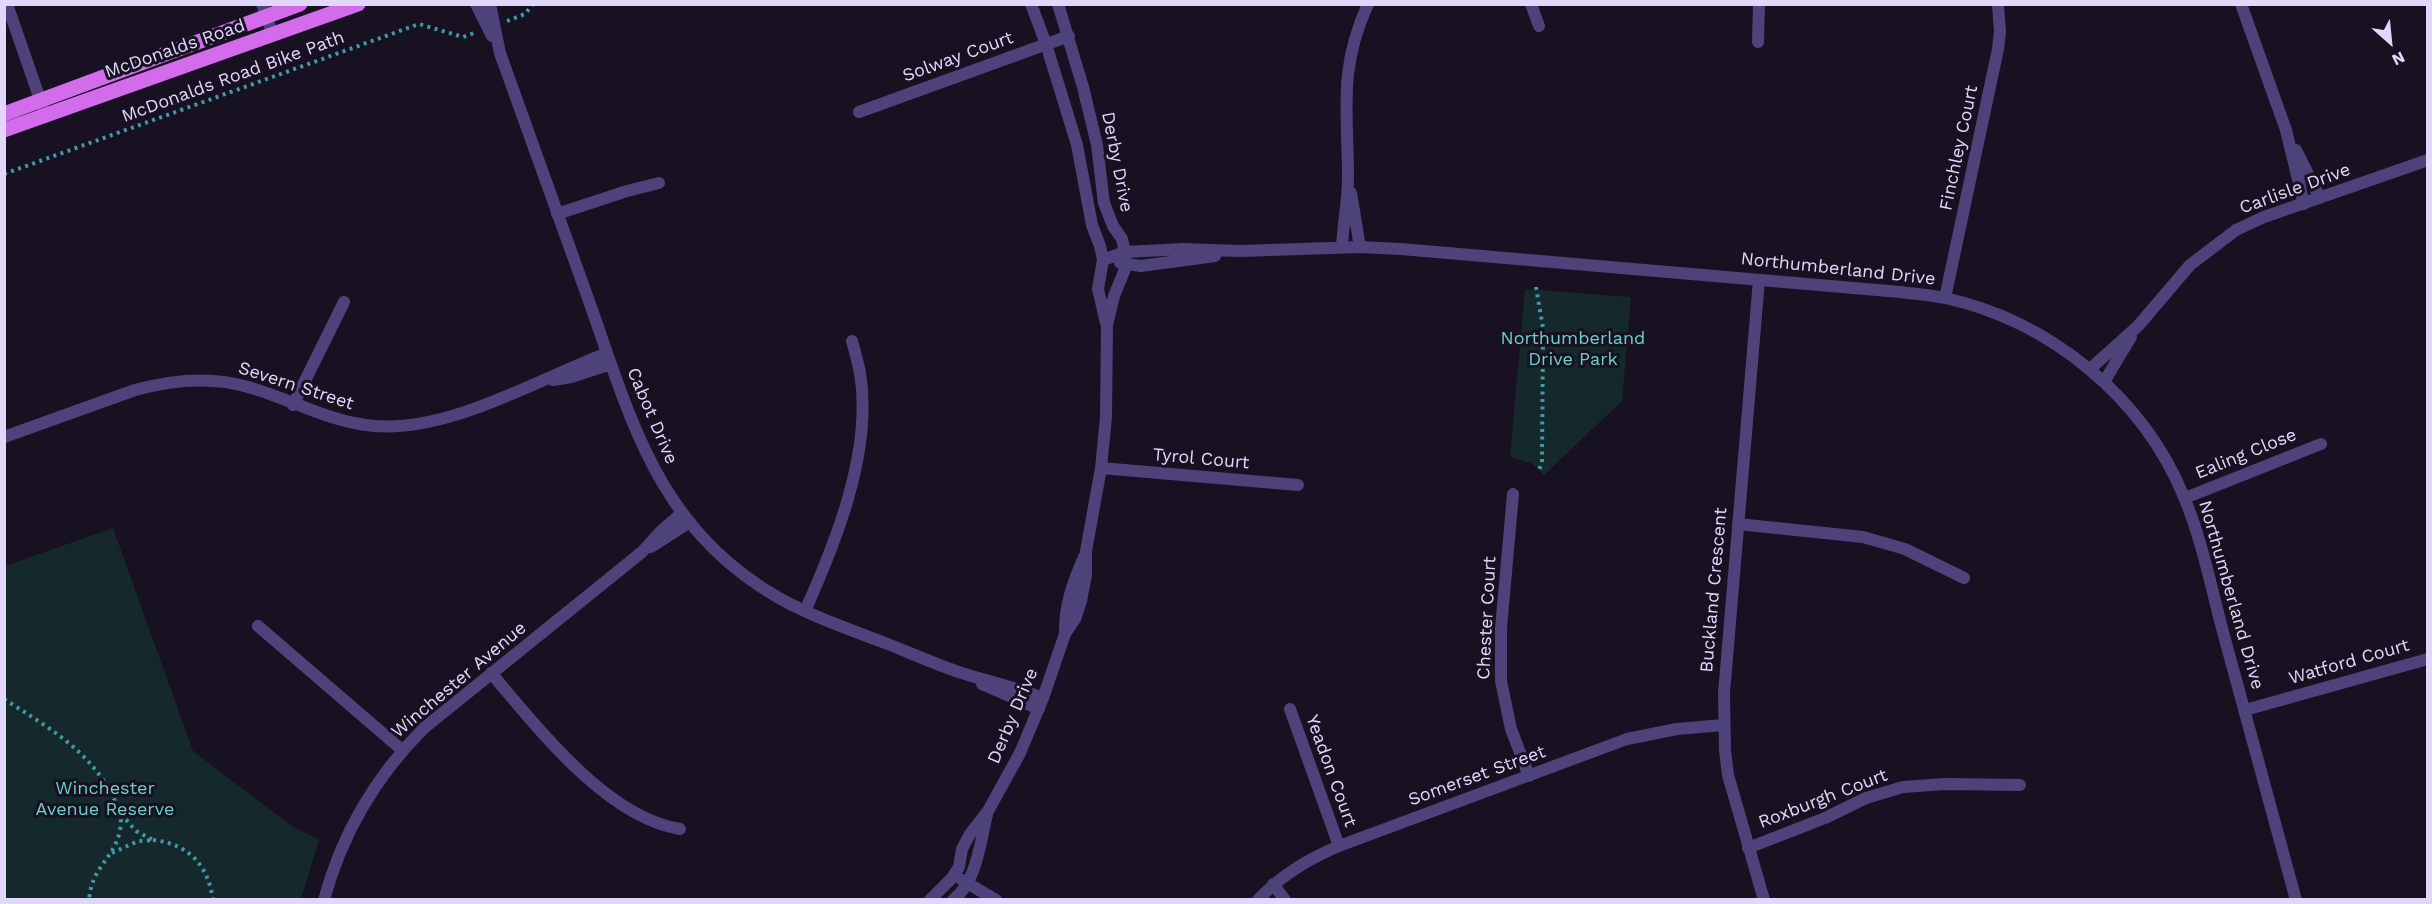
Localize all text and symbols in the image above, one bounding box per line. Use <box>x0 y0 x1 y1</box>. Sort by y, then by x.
north arrow <box>2360 12 2420 72</box>
street label: McDonalds Road <box>102 15 248 83</box>
street label: McDonalds Road Bike Path <box>119 27 347 127</box>
street label: Solway Court <box>900 27 1016 87</box>
text: N <box>2389 47 2408 70</box>
street label: Finchley Court <box>1935 83 1983 213</box>
street label: Derby Drive <box>1097 110 1137 214</box>
street label: Carlisle Drive <box>2237 159 2353 219</box>
street label: Northumberland Drive <box>1740 248 1936 290</box>
park label: Northumberland Drive Park <box>1501 328 1645 370</box>
street label: Severn Street <box>235 357 357 415</box>
street label: Cabot Drive <box>622 364 682 468</box>
street label: Ealing Close <box>2192 424 2300 484</box>
street label: Tyrol Court <box>1152 444 1250 474</box>
street label: Northumberland Drive <box>2194 498 2268 692</box>
street label: Buckland Crescent <box>1696 507 1732 673</box>
street label: Chester Court <box>1473 556 1501 680</box>
street label: Winchester Avenue <box>387 617 531 743</box>
street label: Watford Court <box>2286 634 2412 690</box>
street label: Derby Drive <box>983 665 1043 767</box>
street label: Yeadon Court <box>1301 712 1361 830</box>
street label: Somerset Street <box>1406 741 1548 811</box>
street label: Roxburgh Court <box>1755 764 1891 834</box>
park label: Winchester Avenue Reserve <box>36 778 174 820</box>

